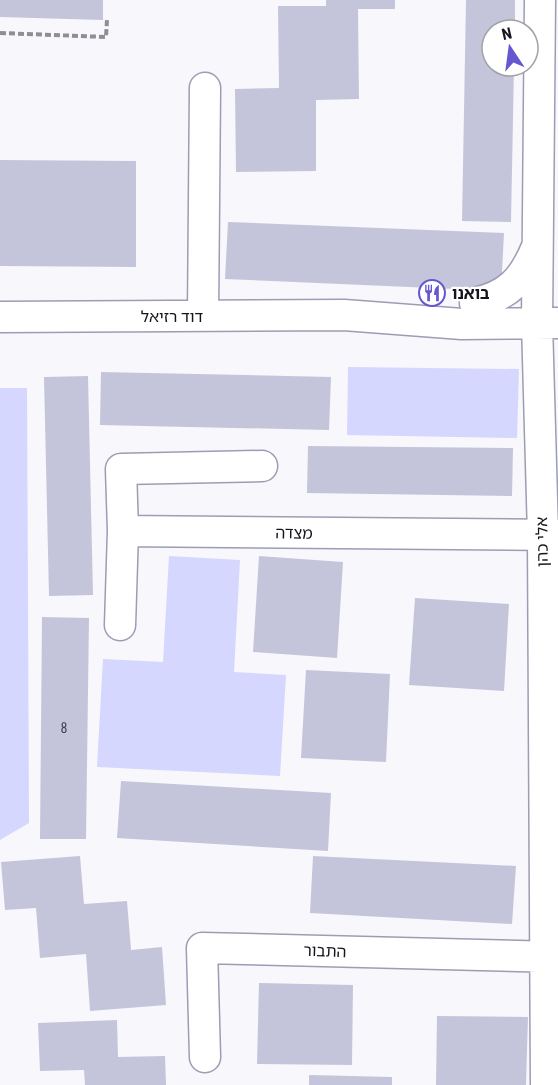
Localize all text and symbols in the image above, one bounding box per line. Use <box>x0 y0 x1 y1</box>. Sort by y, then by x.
north arrow <box>480 18 540 78</box>
text: N <box>500 24 514 44</box>
restaurant icon: בואנו <box>417 278 447 308</box>
place label: בואנו <box>452 284 490 303</box>
street label: דוד רזיאל <box>141 307 204 326</box>
street label: אלי כהן <box>532 517 552 567</box>
street label: מצדה <box>275 523 313 543</box>
house number: 8 <box>61 720 68 736</box>
street label: התבור <box>303 941 347 961</box>

